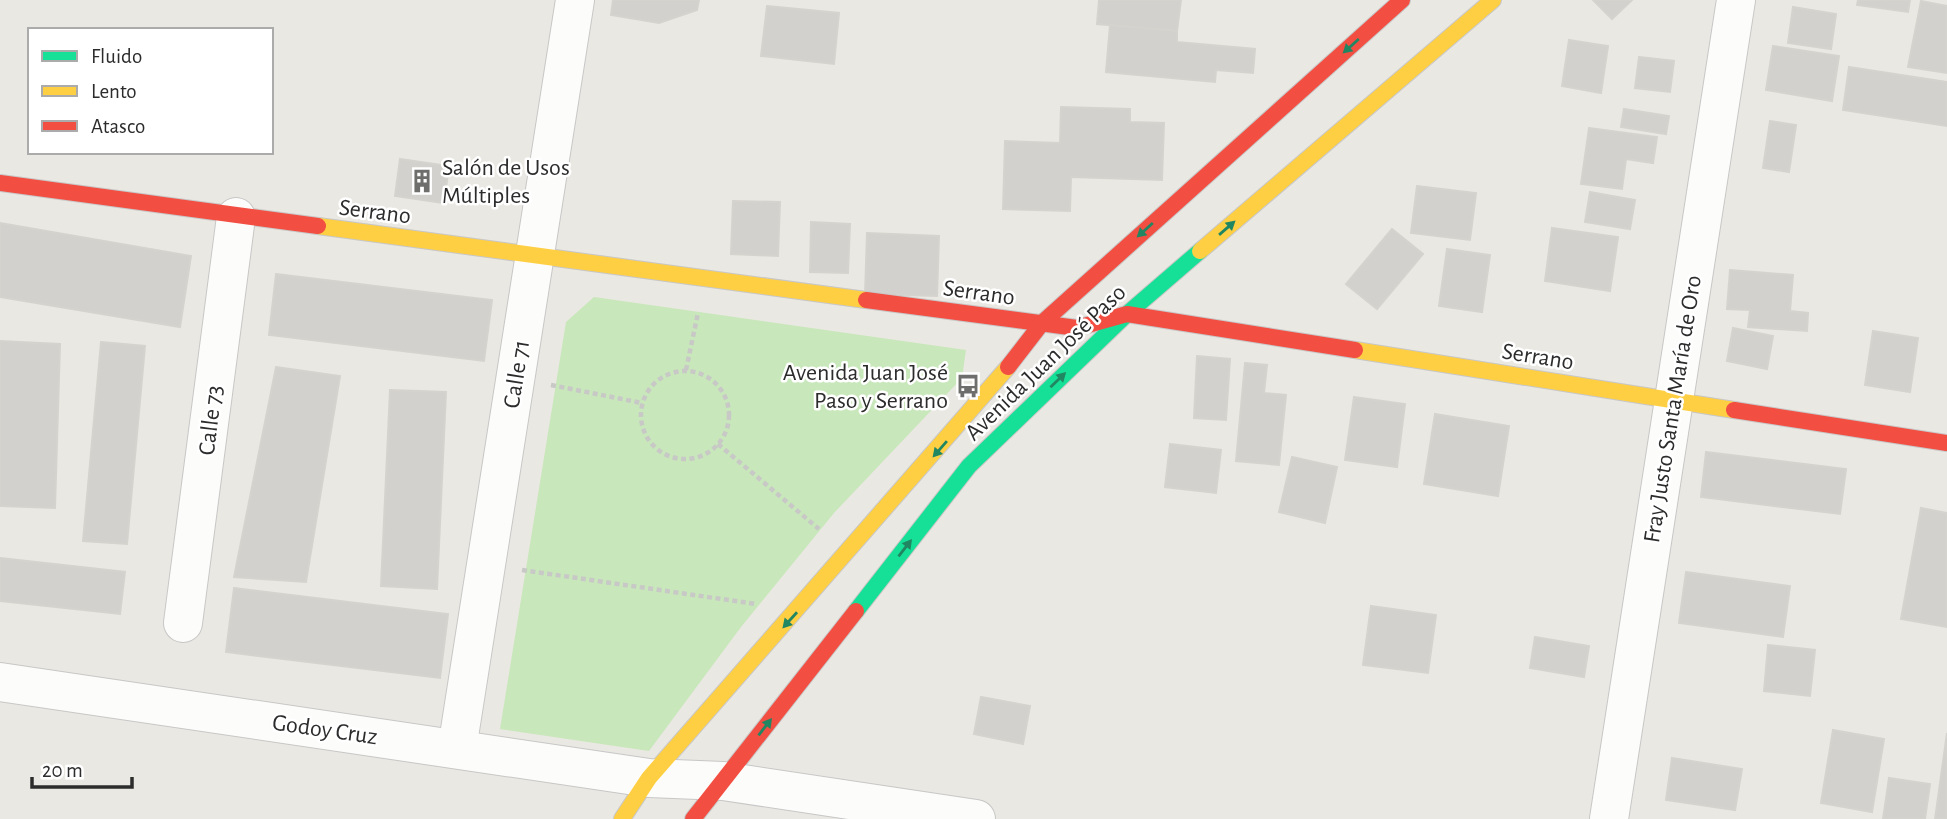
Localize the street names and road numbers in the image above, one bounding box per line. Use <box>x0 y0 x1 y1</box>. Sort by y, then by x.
street label: Serrano <box>338 196 412 228</box>
street label: Fray Justo Santa María de Oro <box>1640 274 1706 545</box>
street label: Serrano <box>941 276 1016 310</box>
street label: Avenida Juan José Paso <box>961 280 1131 445</box>
street label: Calle 71 <box>500 338 534 410</box>
street label: Serrano <box>1500 339 1575 374</box>
street label: Calle 73 <box>195 384 227 457</box>
street label: Godoy Cruz <box>271 711 379 749</box>

